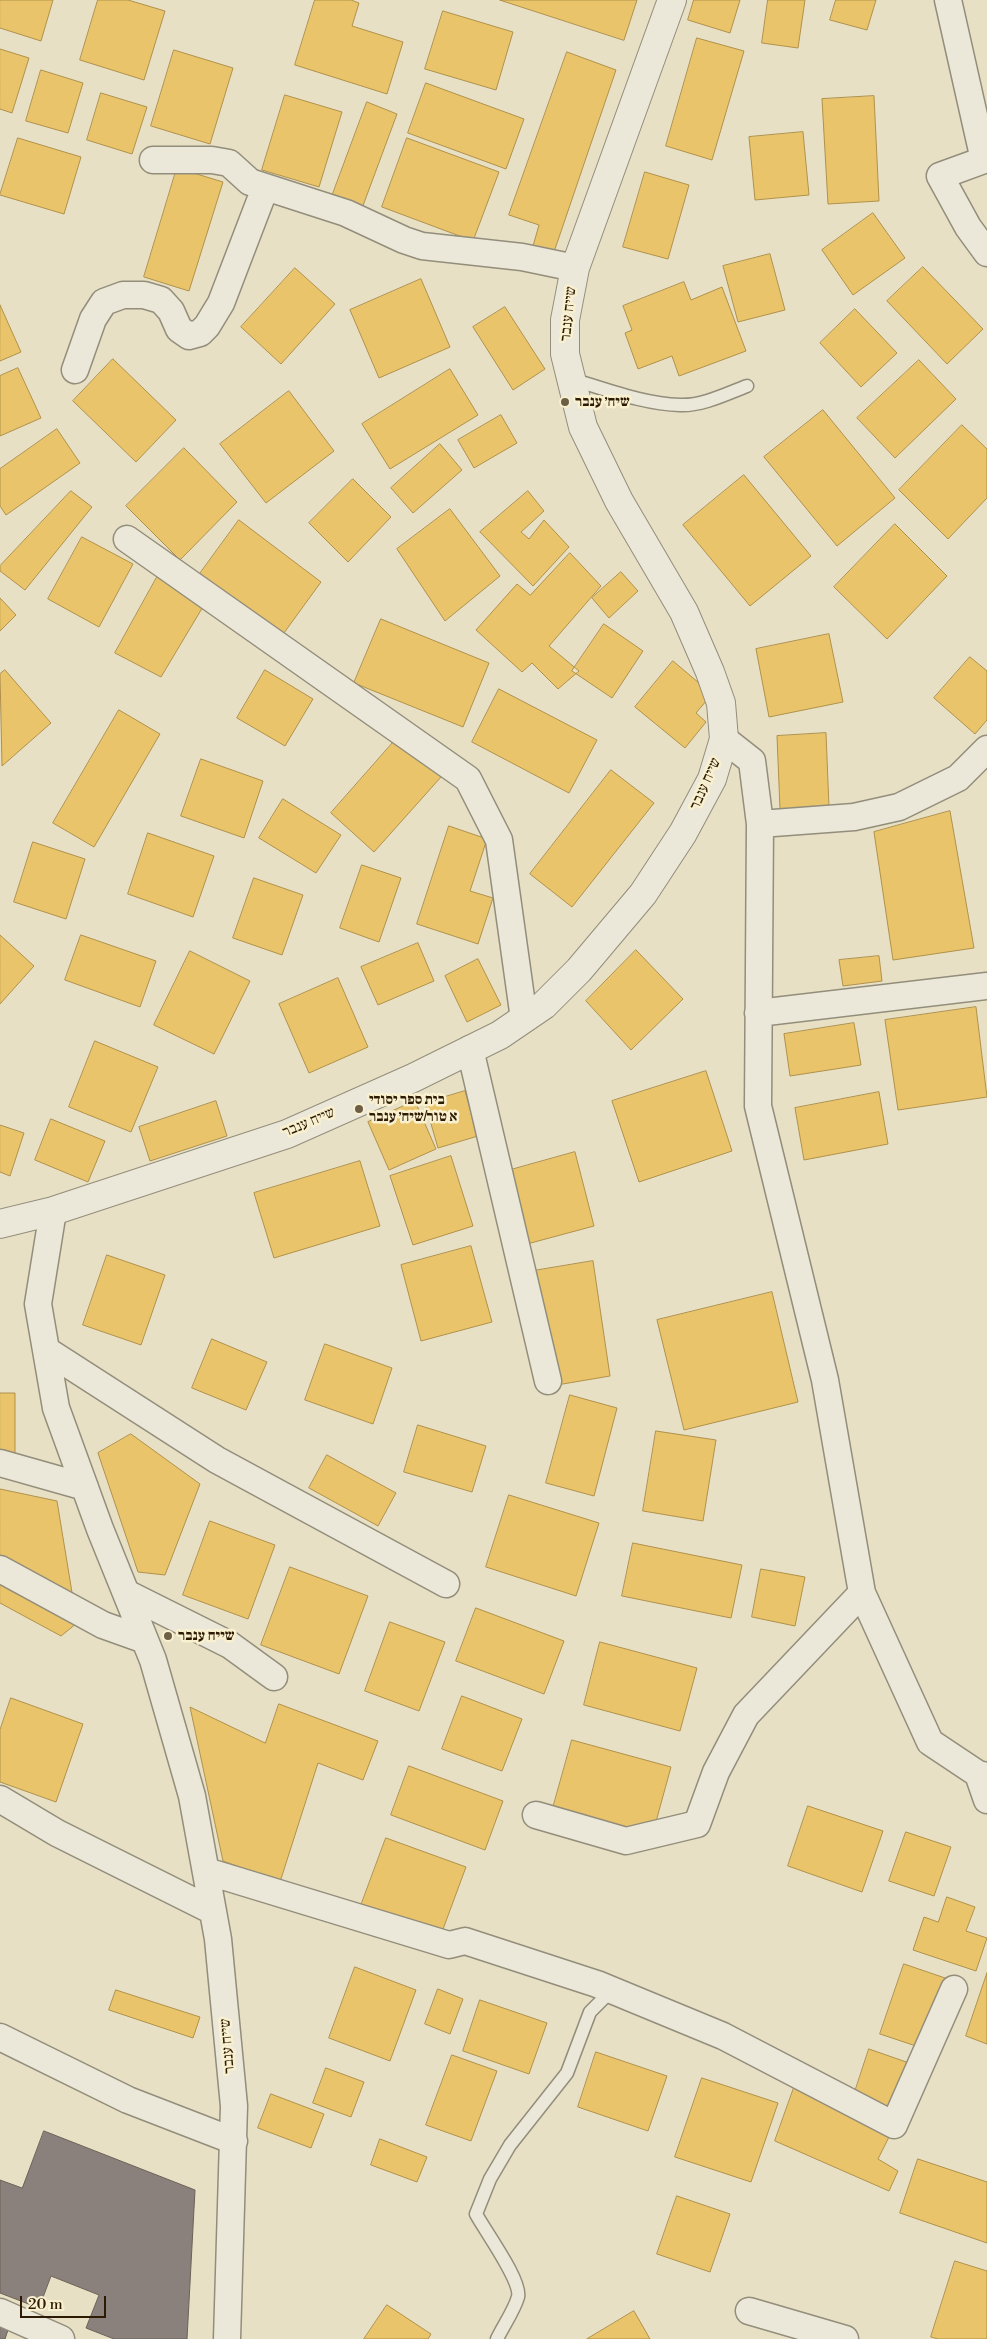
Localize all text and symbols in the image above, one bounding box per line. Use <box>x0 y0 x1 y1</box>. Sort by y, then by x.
street label: שייח ענבר <box>557 286 581 342</box>
place label: שיח׳ ענבר <box>575 393 630 411</box>
marker: שיח׳ ענבר <box>559 396 571 408</box>
street label: שייח ענבר <box>687 755 725 813</box>
place label: בית ספר יסודי א טור/שיח׳ ענבר <box>369 1091 457 1126</box>
marker: בית ספר יסודי א טור/שיח׳ ענבר <box>353 1103 365 1115</box>
street label: שייח ענבר <box>280 1104 338 1142</box>
place label: שייח ענבר <box>178 1627 235 1645</box>
marker: שייח ענבר <box>162 1630 174 1642</box>
street label: שייח ענבר <box>217 2018 239 2074</box>
scale bar <box>22 2286 109 2318</box>
text: 20 m <box>28 2295 63 2314</box>

